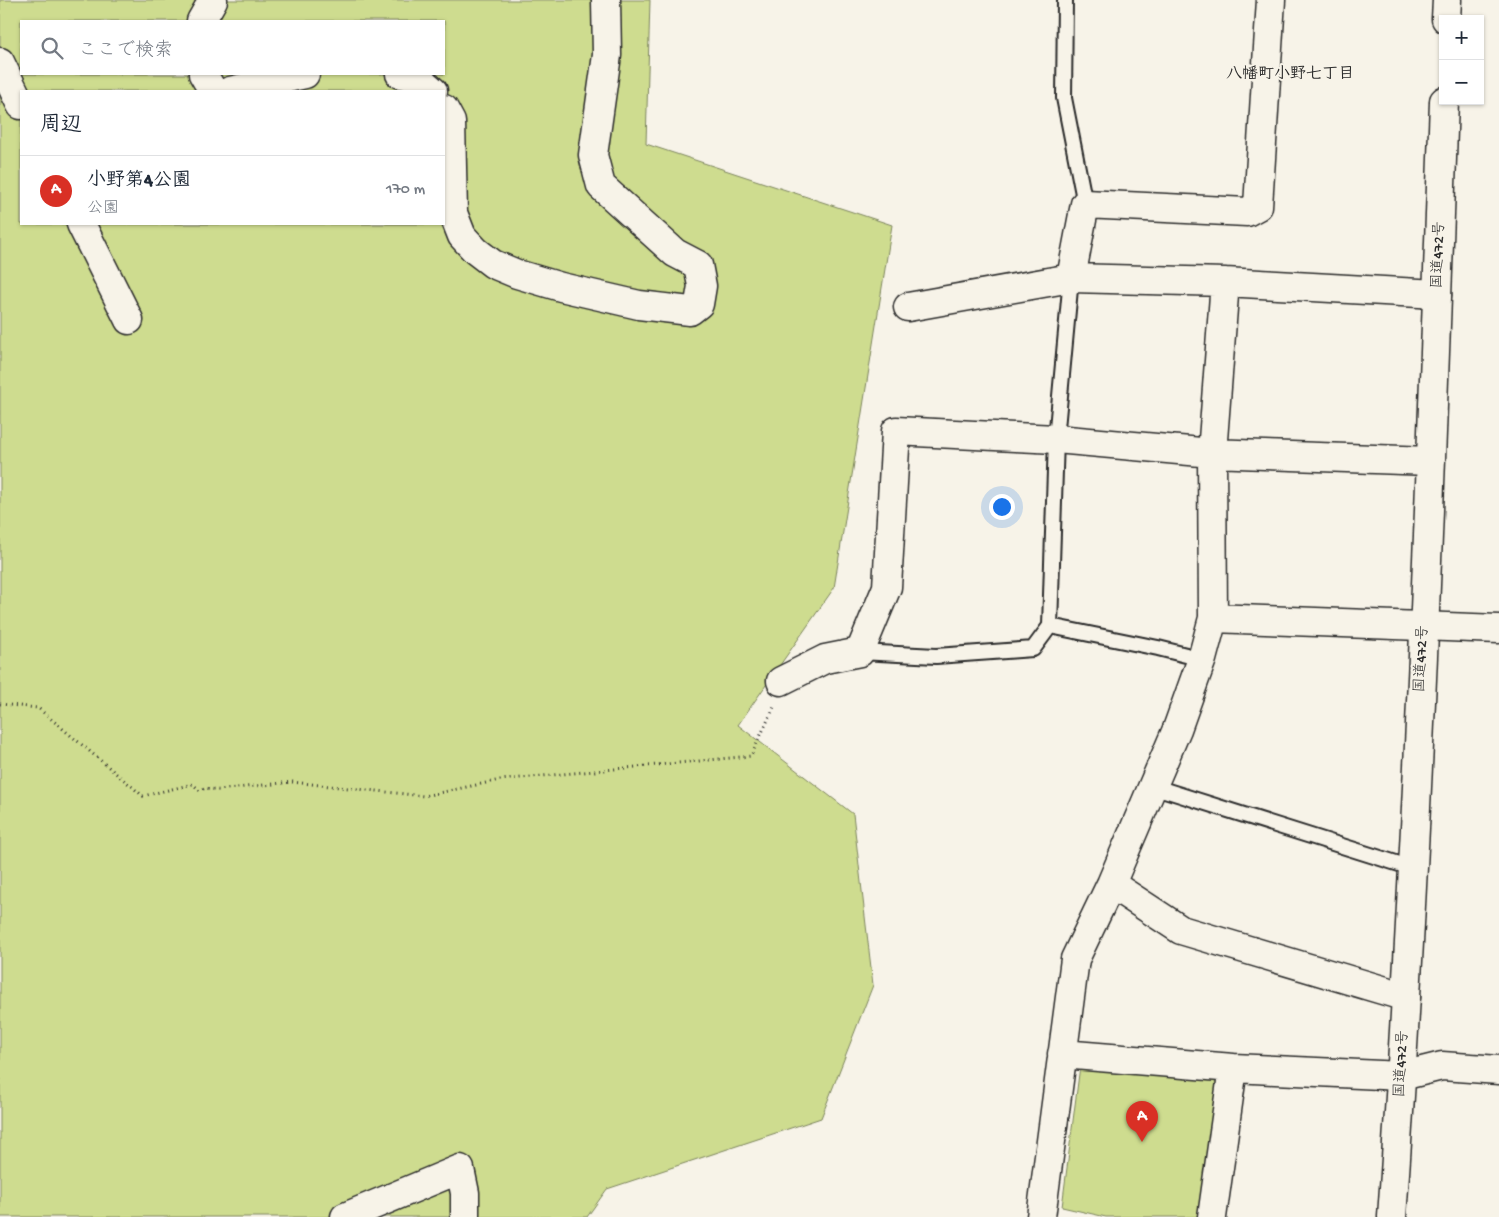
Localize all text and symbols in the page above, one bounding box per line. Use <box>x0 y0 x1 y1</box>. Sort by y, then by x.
map controls <box>1439 15 1484 105</box>
button: + <box>1439 15 1484 60</box>
search box <box>20 20 445 75</box>
icon: search <box>38 34 66 62</box>
text: ここで検索 <box>78 40 173 63</box>
button: − <box>1439 60 1484 105</box>
district label: 八幡町小野七丁目 <box>1226 65 1354 85</box>
text: 周辺 <box>40 114 82 139</box>
text: 小野第4公園 <box>87 170 191 193</box>
text: A <box>51 181 61 200</box>
text: 170 m <box>386 181 425 200</box>
text: 公園 <box>87 200 119 219</box>
street label: 国道472号 <box>1429 221 1449 289</box>
your location <box>989 494 1015 520</box>
street label: 国道472号 <box>1411 625 1433 693</box>
street label: 国道472号 <box>1391 1030 1413 1098</box>
pin: A <box>1126 1101 1158 1142</box>

